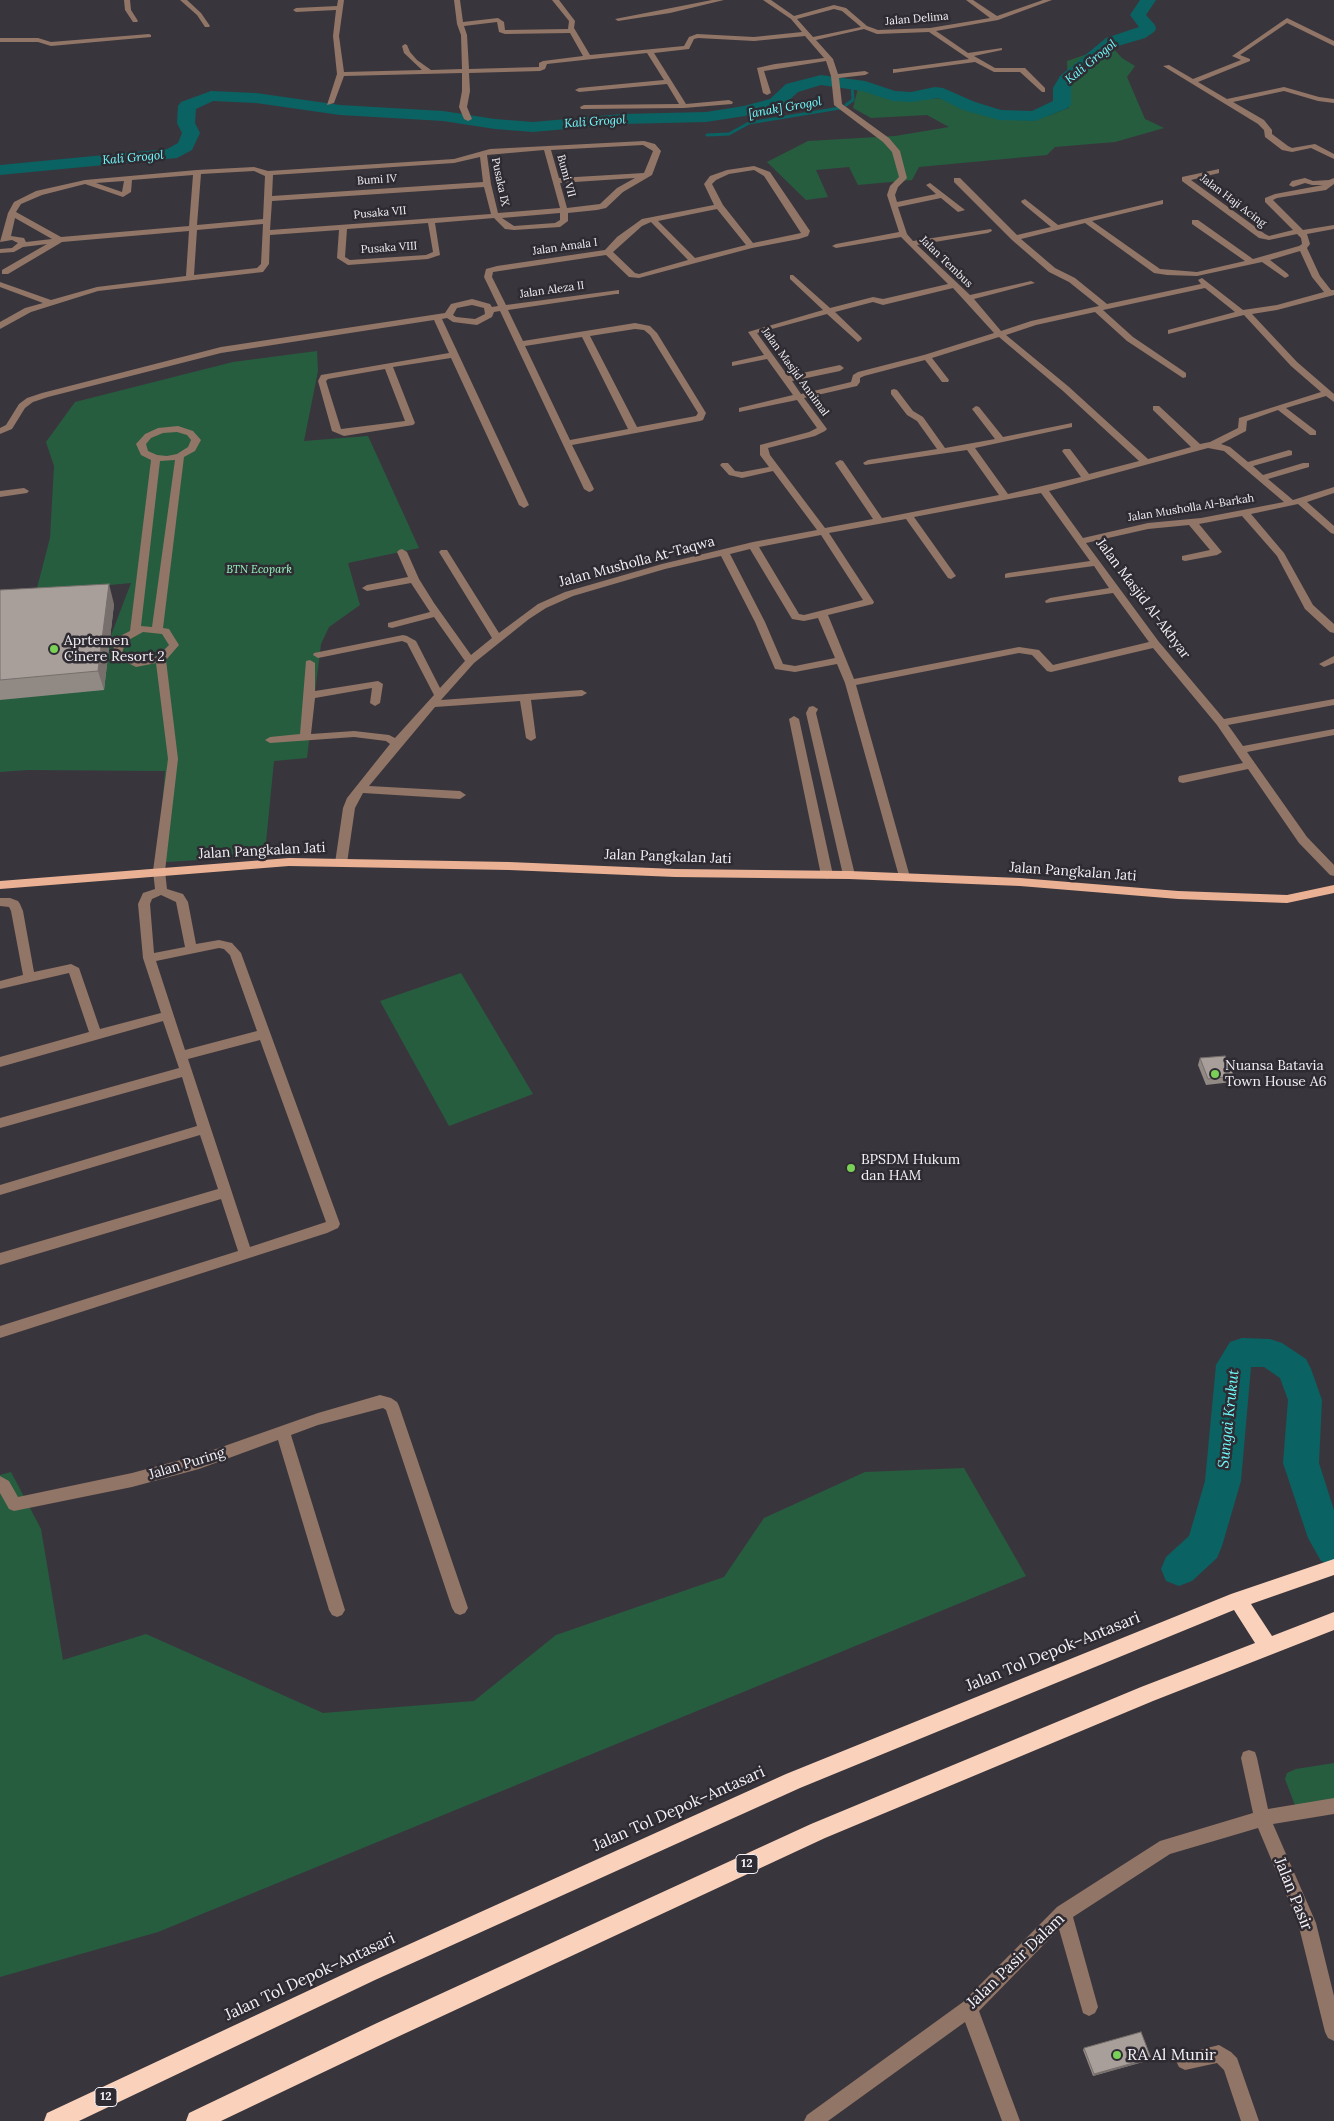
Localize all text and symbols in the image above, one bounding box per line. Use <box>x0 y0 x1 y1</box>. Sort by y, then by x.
street label: Jalan Delima <box>885 10 949 28</box>
water label: Kali Grogol <box>1063 37 1119 87</box>
water label: [anak] Grogol <box>747 94 823 122</box>
water label: Kali Grogol <box>564 113 626 131</box>
water label: Kali Grogol <box>102 148 164 168</box>
street label: Bumi VII <box>554 153 578 199</box>
street label: Pusaka IX <box>488 157 512 207</box>
street label: Bumi IV <box>357 172 397 188</box>
street label: Jalan Haji Acing <box>1197 172 1269 230</box>
street label: Pusaka VII <box>353 204 407 222</box>
street label: Jalan Tembus <box>917 234 975 290</box>
street label: Jalan Amala I <box>532 236 598 258</box>
street label: Pusaka VIII <box>360 239 418 257</box>
street label: Jalan Aleza II <box>519 279 585 301</box>
street label: Jalan Masjid Annimal <box>759 325 831 419</box>
street label: Jalan Musholla Al-Barkah <box>1127 491 1255 525</box>
street label: Jalan Musholla At-Taqwa <box>557 533 717 591</box>
street label: Jalan Masjid Al-Akhyar <box>1092 536 1194 662</box>
park label: BTN Ecopark <box>226 563 292 577</box>
place label: Aprtemen Cinere Resort 2 <box>64 633 165 666</box>
marker: Aprtemen Cinere Resort 2 <box>48 643 60 655</box>
street label: Jalan Pangkalan Jati <box>198 839 326 863</box>
street label: Jalan Pangkalan Jati <box>604 846 732 868</box>
street label: Jalan Pangkalan Jati <box>1009 859 1137 885</box>
place label: Nuansa Batavia Town House A6 <box>1225 1058 1326 1090</box>
marker: Nuansa Batavia Town House A6 <box>1209 1068 1221 1080</box>
place label: BPSDM Hukum dan HAM <box>861 1152 960 1184</box>
marker: BPSDM Hukum dan HAM <box>845 1162 857 1174</box>
water label: Sungai Krukut <box>1215 1369 1243 1469</box>
street label: Jalan Puring <box>147 1444 227 1484</box>
street label: Jalan Tol Depok–Antasari <box>963 1608 1143 1696</box>
street label: Jalan Tol Depok–Antasari <box>590 1762 768 1856</box>
road number: 12 <box>736 1855 758 1874</box>
street label: Jalan Pasir <box>1270 1855 1316 1933</box>
street label: Jalan Pasir Dalam <box>963 1909 1069 2013</box>
street label: Jalan Tol Depok–Antasari <box>222 1929 398 2025</box>
place label: RA Al Munir <box>1127 2045 1216 2065</box>
marker: RA Al Munir <box>1111 2049 1123 2061</box>
road number: 12 <box>95 2088 117 2106</box>

